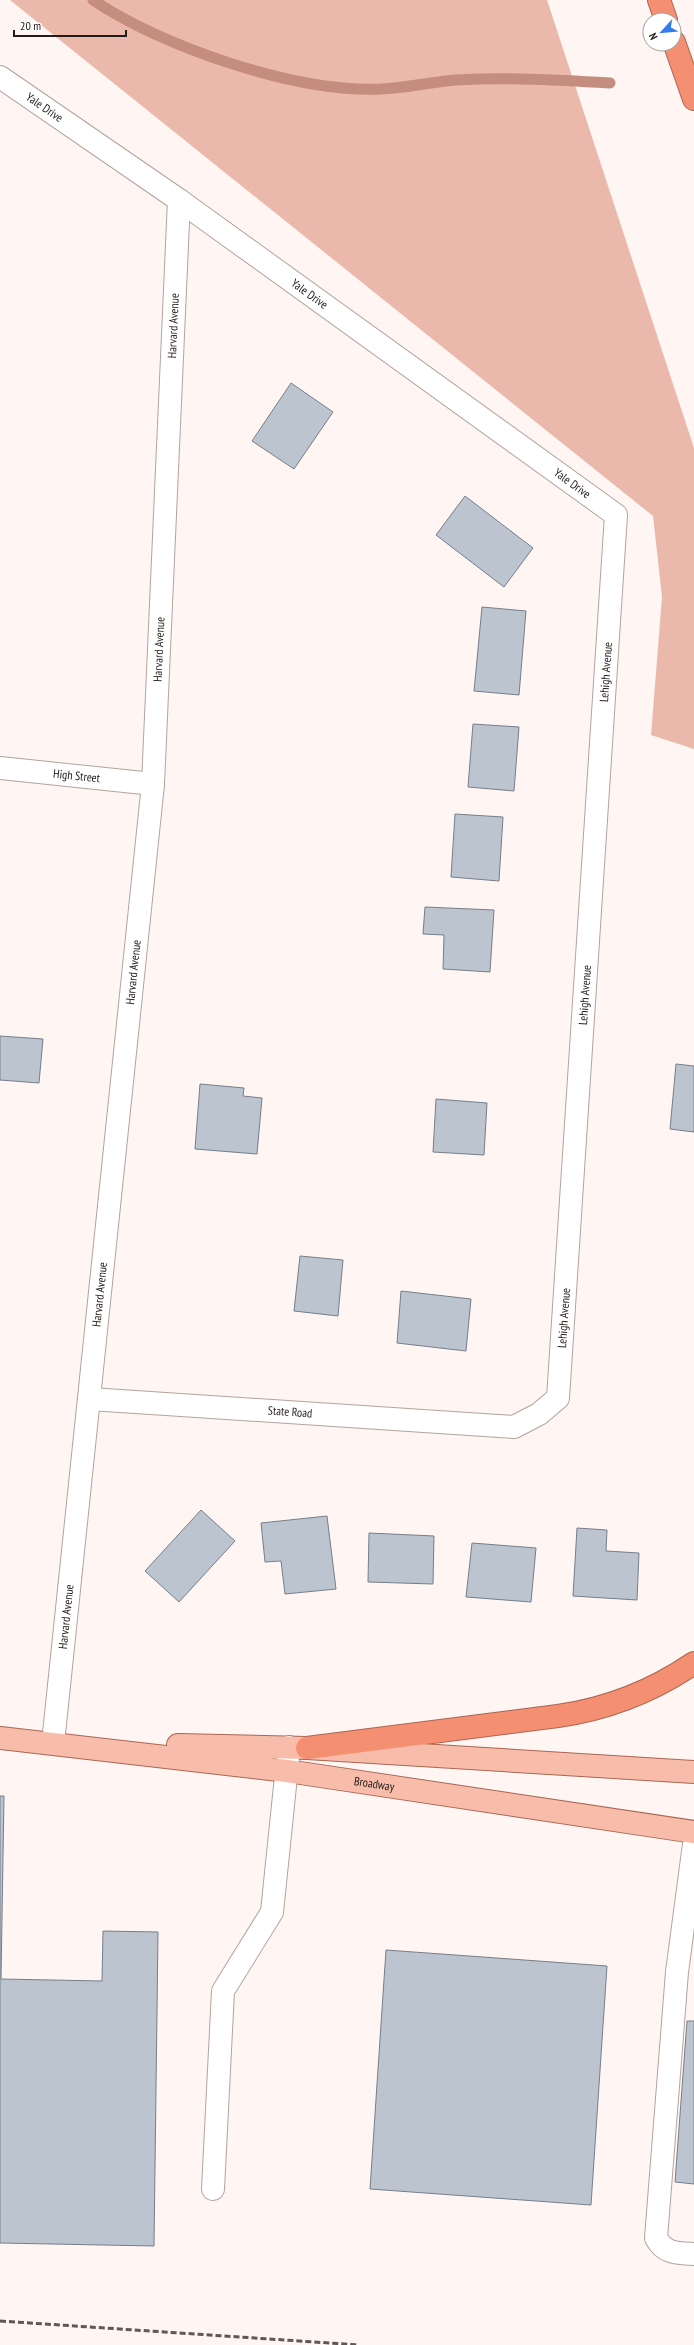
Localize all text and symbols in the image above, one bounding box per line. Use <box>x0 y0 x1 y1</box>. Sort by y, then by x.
scale bar <box>14 12 126 38</box>
north arrow <box>642 12 682 52</box>
text: 20 m <box>20 18 41 33</box>
text: N <box>645 31 661 42</box>
street label: Yale Drive <box>23 89 66 125</box>
street label: Yale Drive <box>288 275 331 312</box>
street label: Harvard Avenue <box>164 293 182 359</box>
street label: Yale Drive <box>551 465 594 501</box>
street label: Harvard Avenue <box>150 616 167 682</box>
street label: Lehigh Avenue <box>596 641 615 703</box>
street label: High Street <box>52 766 101 785</box>
street label: Harvard Avenue <box>122 939 144 1005</box>
street label: Lehigh Avenue <box>575 964 594 1026</box>
street label: Harvard Avenue <box>88 1261 110 1328</box>
street label: Lehigh Avenue <box>554 1287 573 1349</box>
street label: State Road <box>267 1402 313 1421</box>
street label: Harvard Avenue <box>55 1583 77 1650</box>
street label: Broadway <box>353 1773 396 1794</box>

